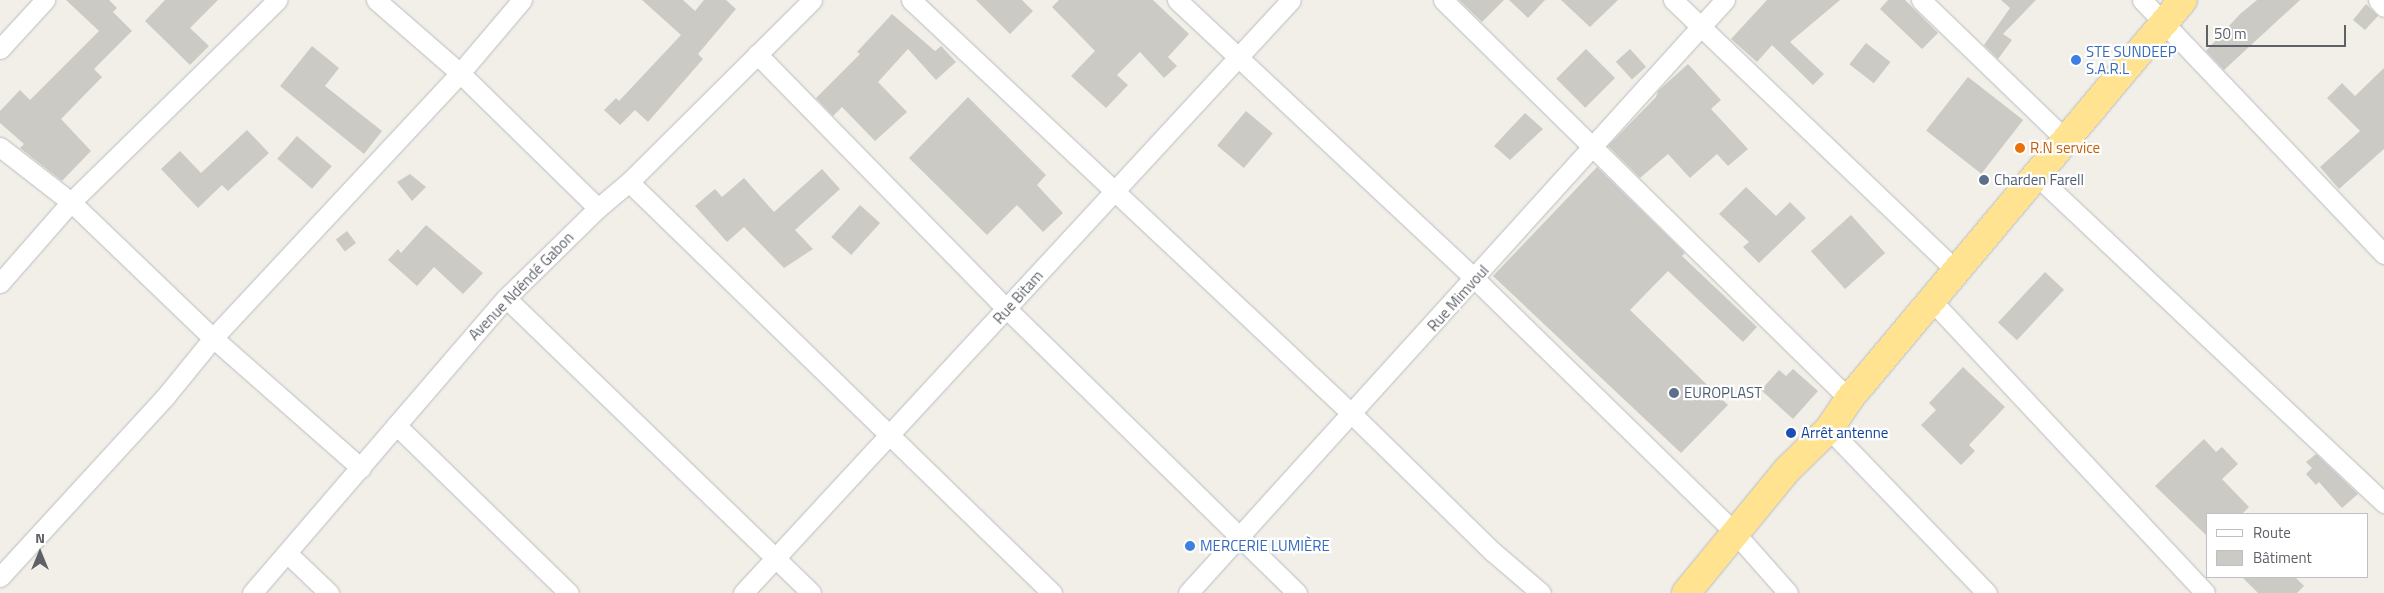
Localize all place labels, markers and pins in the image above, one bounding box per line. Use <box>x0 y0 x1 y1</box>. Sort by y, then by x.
place label: STE SUNDEEP S.A.R.L <box>2086 42 2177 77</box>
marker: STE SUNDEEP S.A.R.L <box>2070 54 2082 66</box>
place label: R.N service <box>2030 139 2100 157</box>
marker: R.N service <box>2014 142 2026 154</box>
place label: Charden Farell <box>1994 171 2084 189</box>
marker: Charden Farell <box>1978 174 1990 186</box>
place label: EUROPLAST <box>1684 384 1762 402</box>
marker: EUROPLAST <box>1668 387 1680 399</box>
place label: Arrêt antenne <box>1801 424 1888 442</box>
marker: Arrêt antenne <box>1785 427 1797 439</box>
place label: MERCERIE LUMIÈRE <box>1200 537 1330 555</box>
marker: MERCERIE LUMIÈRE <box>1184 540 1196 552</box>

